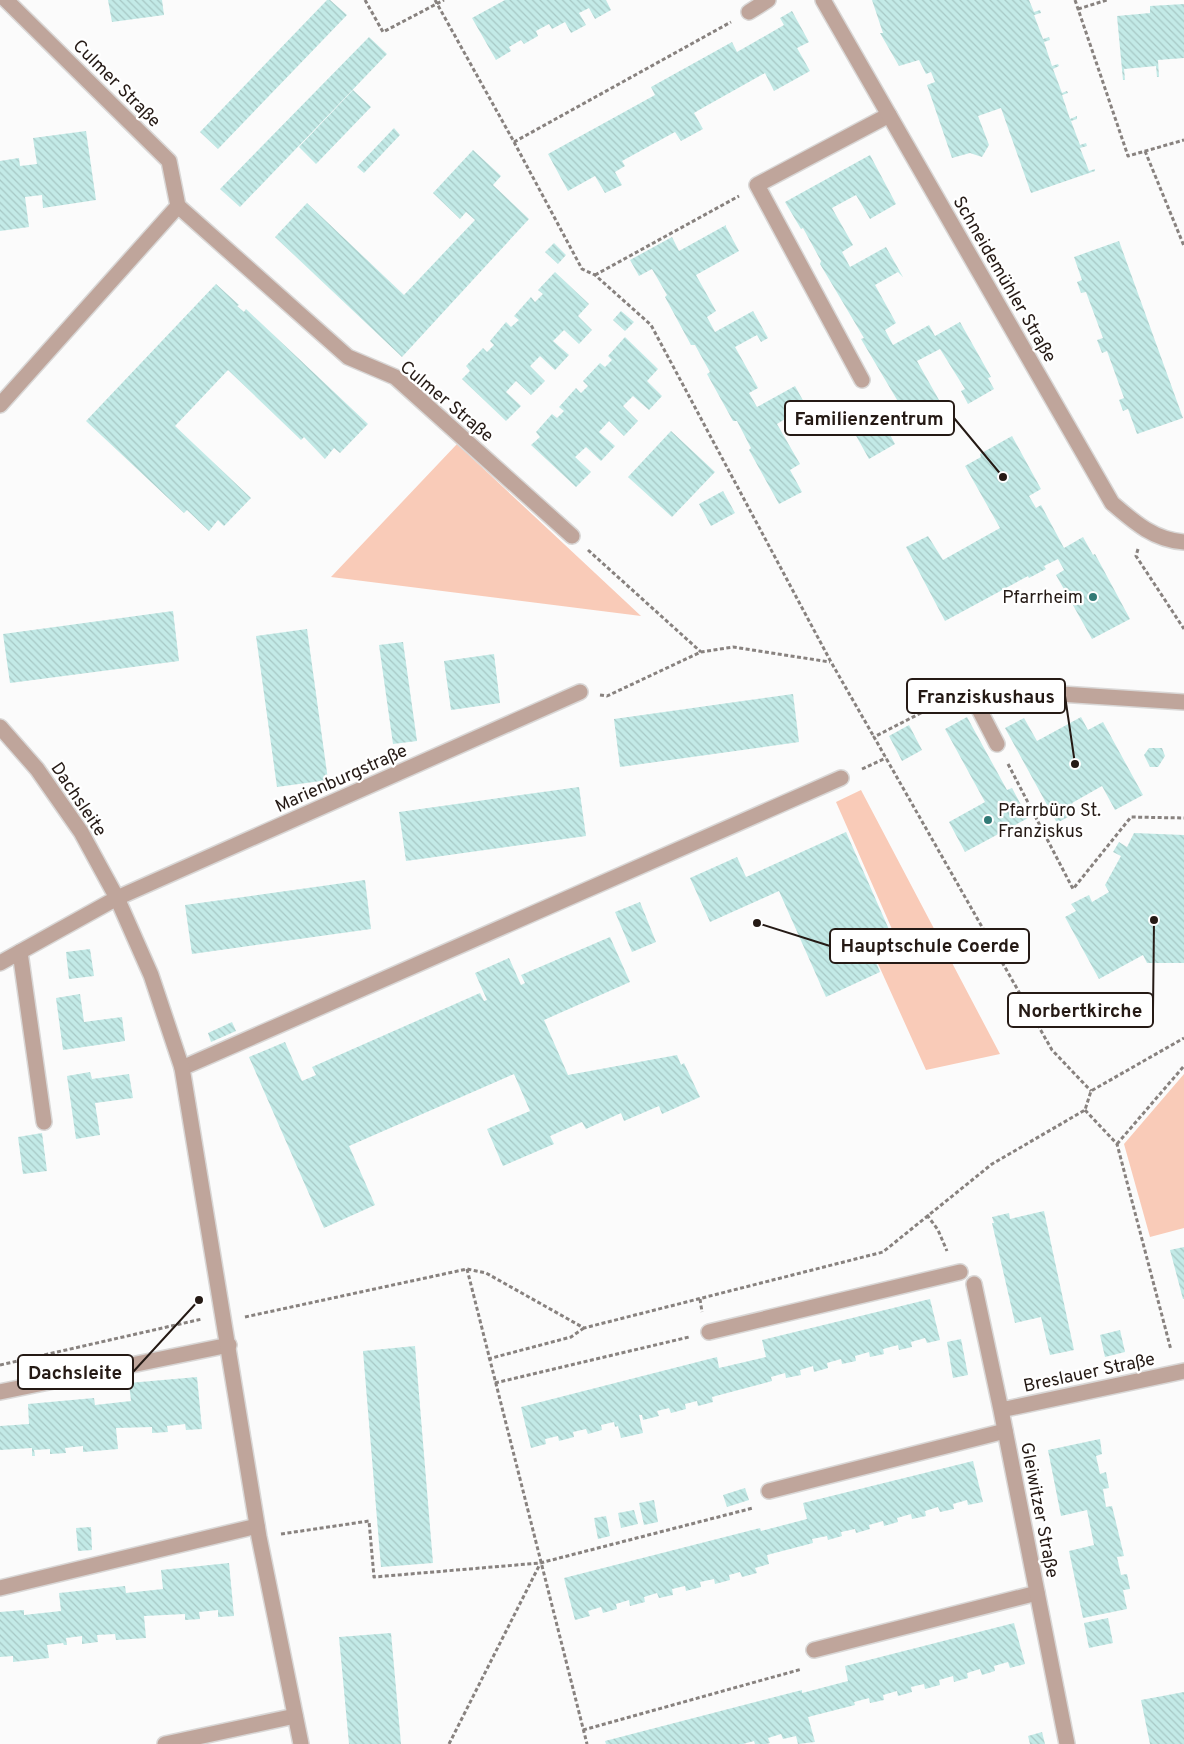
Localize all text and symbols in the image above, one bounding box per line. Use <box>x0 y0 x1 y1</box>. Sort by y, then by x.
street label: Culmer Straße <box>67 35 165 133</box>
street label: Schneidemühler Straße <box>947 192 1061 367</box>
street label: Culmer Straße <box>394 356 498 448</box>
callout: Familienzentrum <box>785 401 954 435</box>
text: Familienzentrum <box>794 408 944 432</box>
place label: Pfarrheim <box>1002 587 1083 610</box>
marker: Pfarrheim <box>1087 591 1099 603</box>
callout: Franziskushaus <box>907 679 1065 713</box>
text: Franziskushaus <box>917 686 1055 710</box>
street label: Marienburgstraße <box>272 740 411 819</box>
street label: Dachsleite <box>45 758 111 841</box>
place label: Pfarrbüro St. Franziskus <box>998 800 1101 844</box>
marker: Pfarrbüro St. Franziskus <box>982 814 994 826</box>
callout: Hauptschule Coerde <box>830 929 1029 963</box>
text: Hauptschule Coerde <box>840 935 1020 959</box>
callout: Norbertkirche <box>1008 993 1153 1027</box>
text: Norbertkirche <box>1018 1000 1142 1024</box>
street label: Breslauer Straße <box>1021 1348 1157 1399</box>
callout: Dachsleite <box>18 1355 133 1389</box>
text: Dachsleite <box>28 1362 122 1386</box>
street label: Gleiwitzer Straße <box>1014 1440 1063 1580</box>

